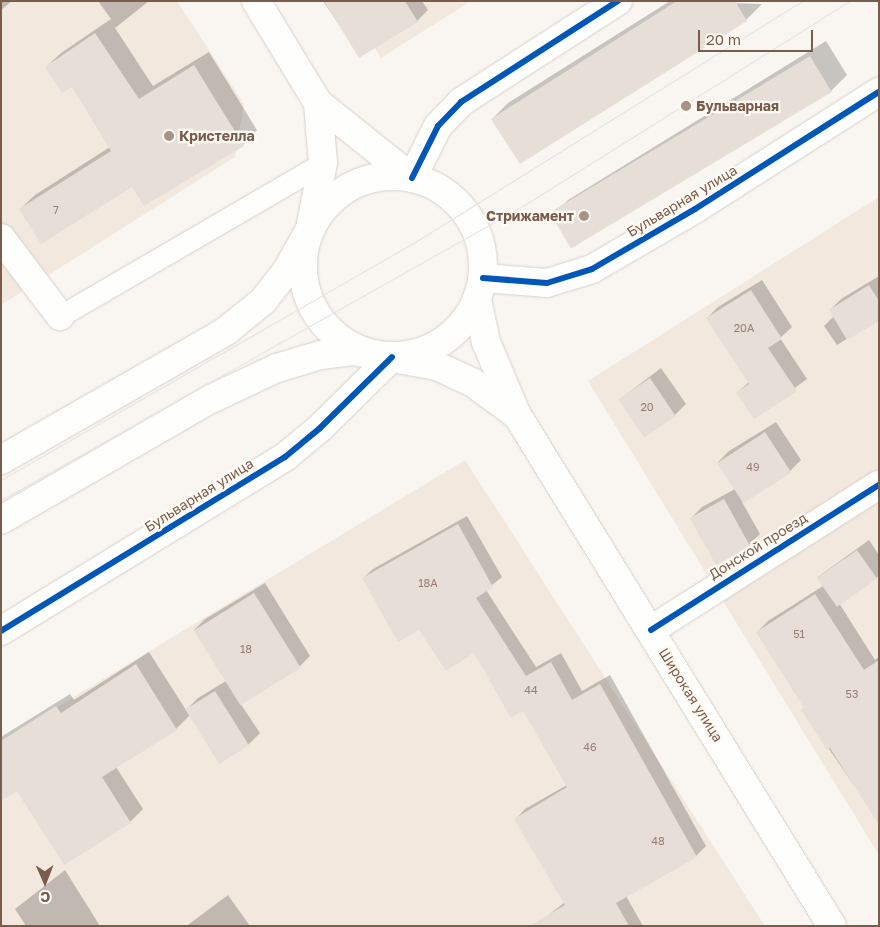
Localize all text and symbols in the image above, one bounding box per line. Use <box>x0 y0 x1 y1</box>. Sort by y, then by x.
scale bar <box>700 20 815 52</box>
text: 20 m <box>706 30 741 48</box>
place label: Бульварная <box>696 98 779 114</box>
marker: Бульварная <box>680 100 692 112</box>
place label: Кристелла <box>179 128 255 144</box>
marker: Кристелла <box>163 130 175 142</box>
street label: Бульварная улица <box>624 162 740 240</box>
house number: 7 <box>53 203 59 217</box>
place label: Стрижамент <box>486 208 574 224</box>
marker: Стрижамент <box>578 210 590 222</box>
house number: 20А <box>734 321 754 335</box>
house number: 20 <box>640 400 654 414</box>
street label: Бульварная улица <box>141 455 257 535</box>
house number: 49 <box>746 460 760 474</box>
street label: Донской проезд <box>706 509 810 583</box>
house number: 18А <box>418 576 438 590</box>
house number: 51 <box>793 627 805 641</box>
house number: 18 <box>240 642 252 656</box>
street label: Широкая улица <box>655 645 727 745</box>
house number: 44 <box>524 683 538 697</box>
house number: 53 <box>846 687 858 701</box>
house number: 46 <box>583 740 597 754</box>
house number: 48 <box>651 834 665 848</box>
north arrow <box>20 857 70 907</box>
text: С <box>40 889 50 906</box>

